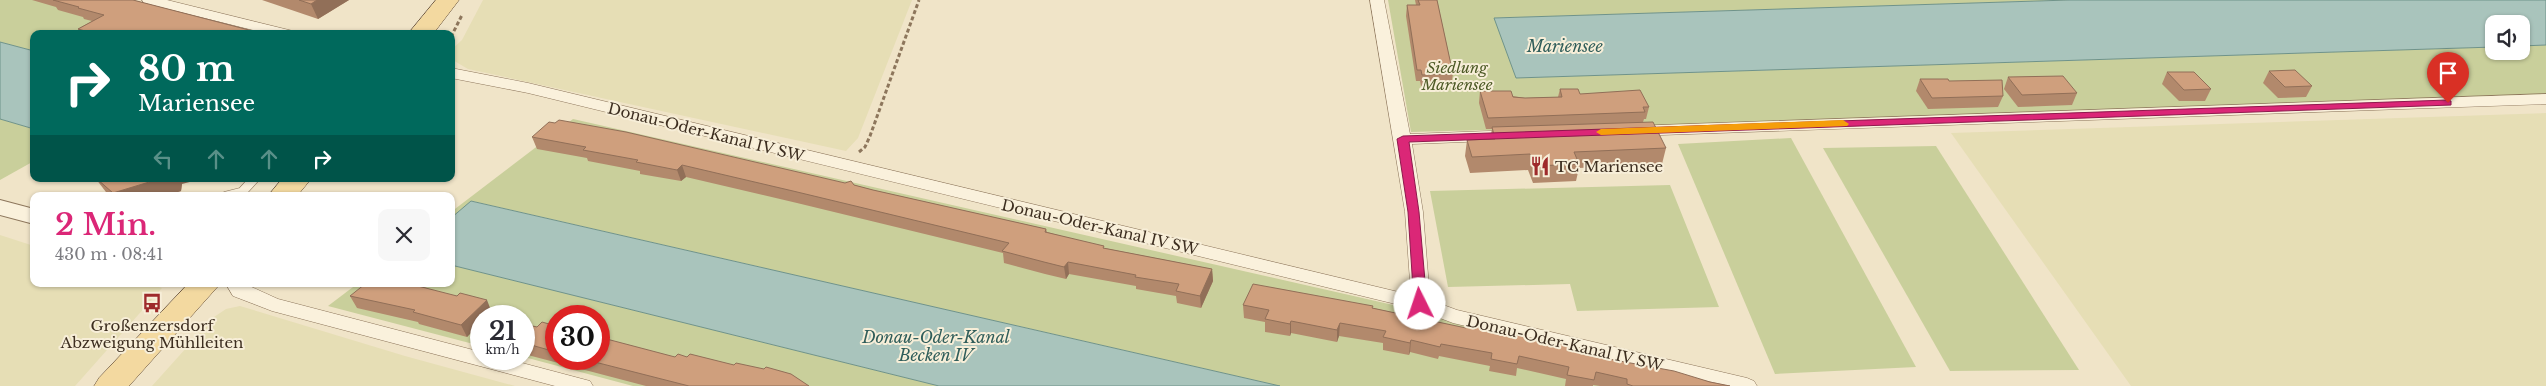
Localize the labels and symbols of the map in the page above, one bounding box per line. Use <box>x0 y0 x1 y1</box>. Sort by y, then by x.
water label: Mariensee <box>1526 36 1604 56</box>
pin <box>2427 52 2469 103</box>
park label: Siedlung Mariensee <box>1420 58 1493 94</box>
street label: Donau-Oder-Kanal IV SW <box>606 98 807 166</box>
restaurant icon: TC Mariensee <box>1529 155 1551 177</box>
place label: TC Mariensee <box>1555 157 1663 176</box>
street label: Donau-Oder-Kanal IV SW <box>1000 195 1201 259</box>
position arrow <box>1393 277 1445 329</box>
bus stop icon: Großenzersdorf Abzweigung Mühlleiten <box>141 292 163 314</box>
speed limit sign: 30 <box>545 305 610 370</box>
street label: Donau-Oder-Kanal IV SW <box>1465 311 1666 375</box>
place label: Großenzersdorf Abzweigung Mühlleiten <box>60 316 243 352</box>
water label: Donau-Oder-Kanal Becken IV <box>861 327 1011 365</box>

